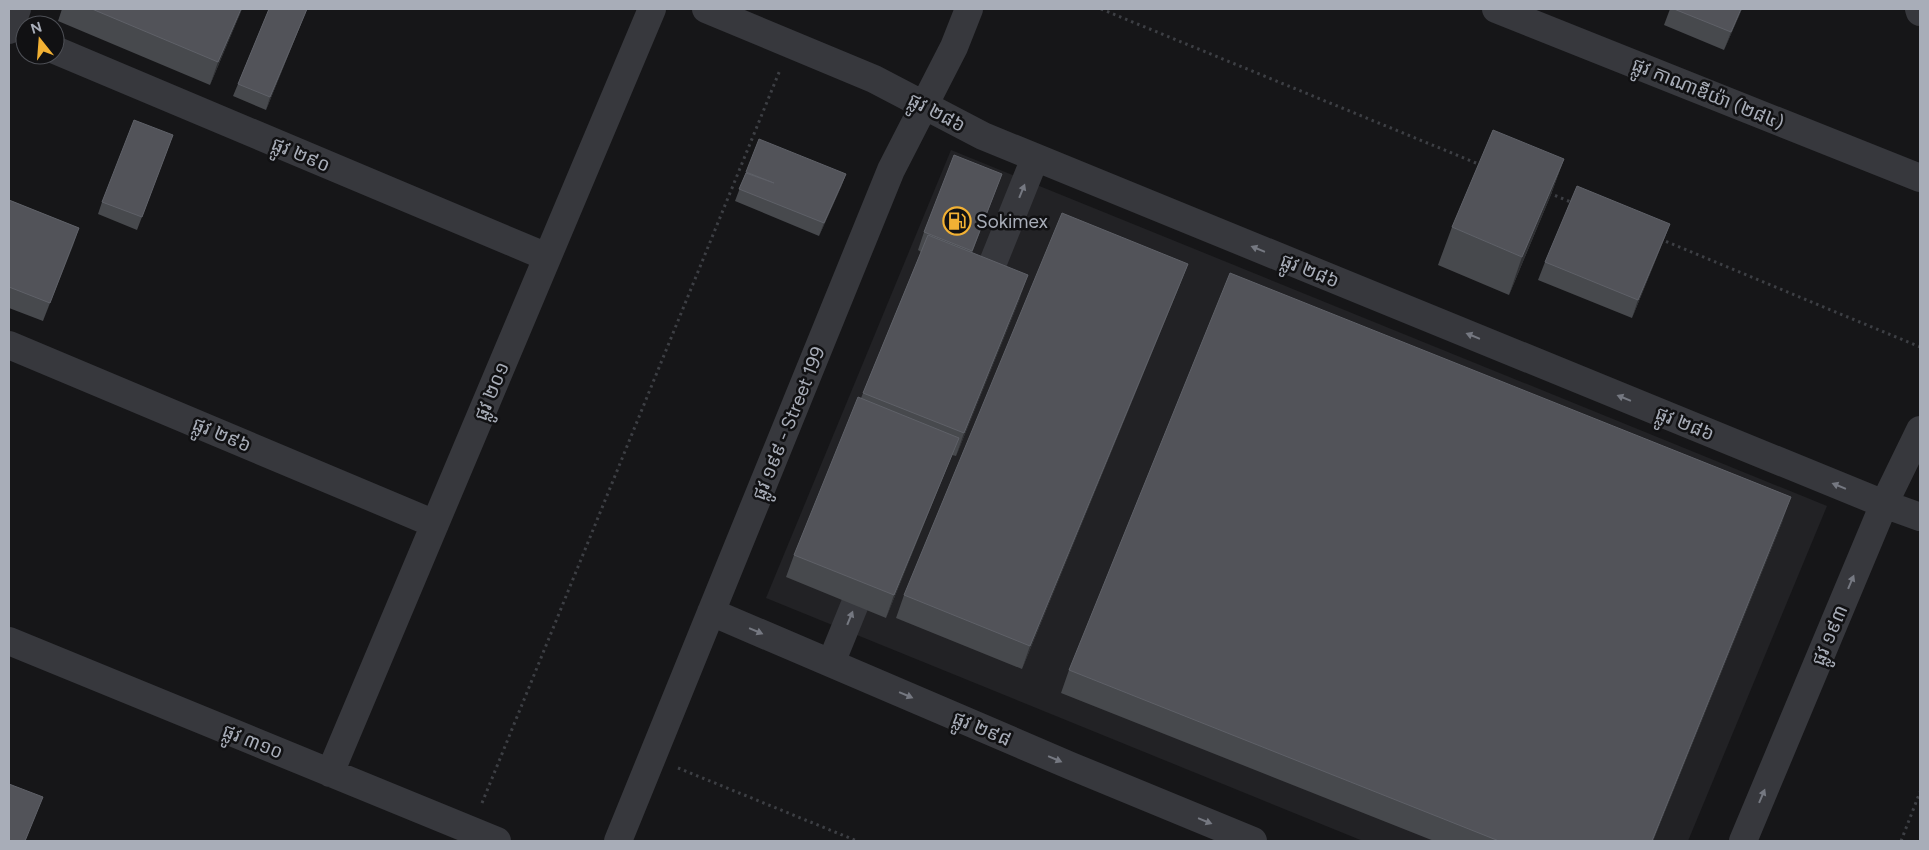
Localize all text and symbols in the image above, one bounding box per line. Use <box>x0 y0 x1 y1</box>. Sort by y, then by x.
north arrow <box>15 15 65 65</box>
text: N <box>29 18 44 38</box>
street label: ផ្លូវ កាណាឌីយ៉ា (២៨៤) <box>1626 53 1787 140</box>
street label: ផ្លូវ ២៨៦ <box>902 88 969 142</box>
street label: ផ្លូវ ២៩០ <box>266 132 334 182</box>
one-way arrow <box>1018 184 1026 198</box>
fuel station icon: Sokimex <box>942 206 972 236</box>
place label: Sokimex <box>976 210 1048 233</box>
one-way arrow <box>1251 244 1265 252</box>
street label: ផ្លូវ ២៨៦ <box>1275 248 1343 298</box>
one-way arrow <box>1466 332 1480 340</box>
street label: ផ្លូវ ១៩៩ - Street 199 <box>747 343 835 506</box>
street label: ផ្លូវ ២០១ <box>469 358 519 426</box>
one-way arrow <box>1616 394 1631 402</box>
street label: ផ្លូវ ២៨៦ <box>1650 401 1718 451</box>
street label: ផ្លូវ ២៩៦ <box>187 412 255 462</box>
one-way arrow <box>1832 481 1846 489</box>
one-way arrow <box>1848 575 1856 589</box>
street label: ផ្លូវ ១៩៣ <box>1806 601 1858 671</box>
one-way arrow <box>846 611 854 625</box>
one-way arrow <box>749 628 763 636</box>
one-way arrow <box>899 691 914 699</box>
street label: ផ្លូវ ២៩៨ <box>947 706 1015 756</box>
street label: ផ្លូវ ៣១០ <box>217 719 287 769</box>
one-way arrow <box>1048 756 1062 764</box>
one-way arrow <box>1758 789 1766 803</box>
one-way arrow <box>1198 818 1212 826</box>

